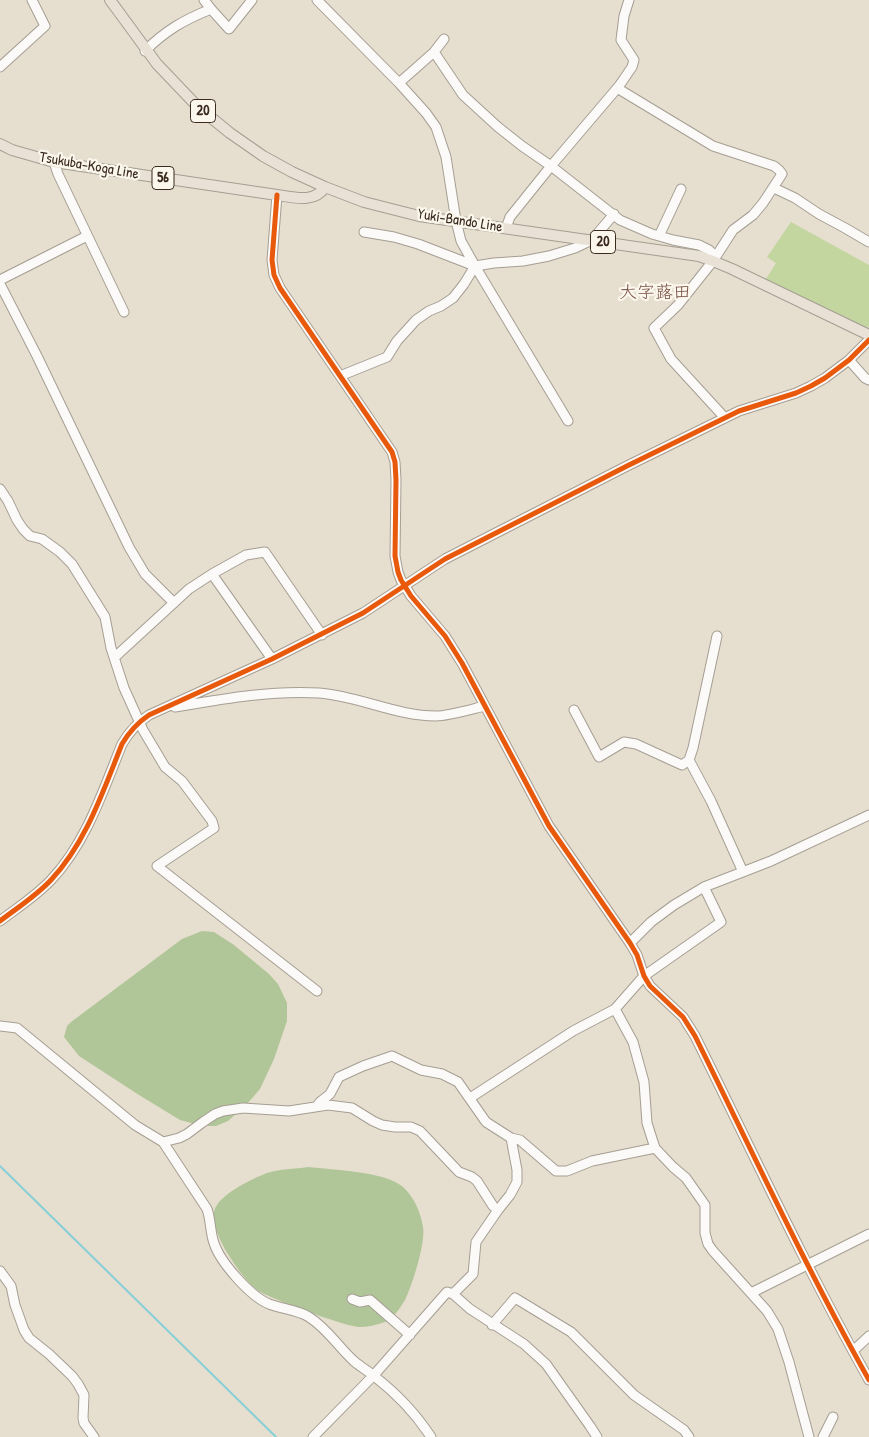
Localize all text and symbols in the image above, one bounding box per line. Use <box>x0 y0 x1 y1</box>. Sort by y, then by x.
road number: 20 <box>190 100 216 122</box>
street label: Tsukuba-Koga Line <box>38 148 140 184</box>
road number: 56 <box>152 167 174 190</box>
street label: Yuki-Bando Line <box>416 205 504 237</box>
road number: 20 <box>590 230 616 253</box>
district label: 大字蕗田 <box>619 282 691 304</box>

